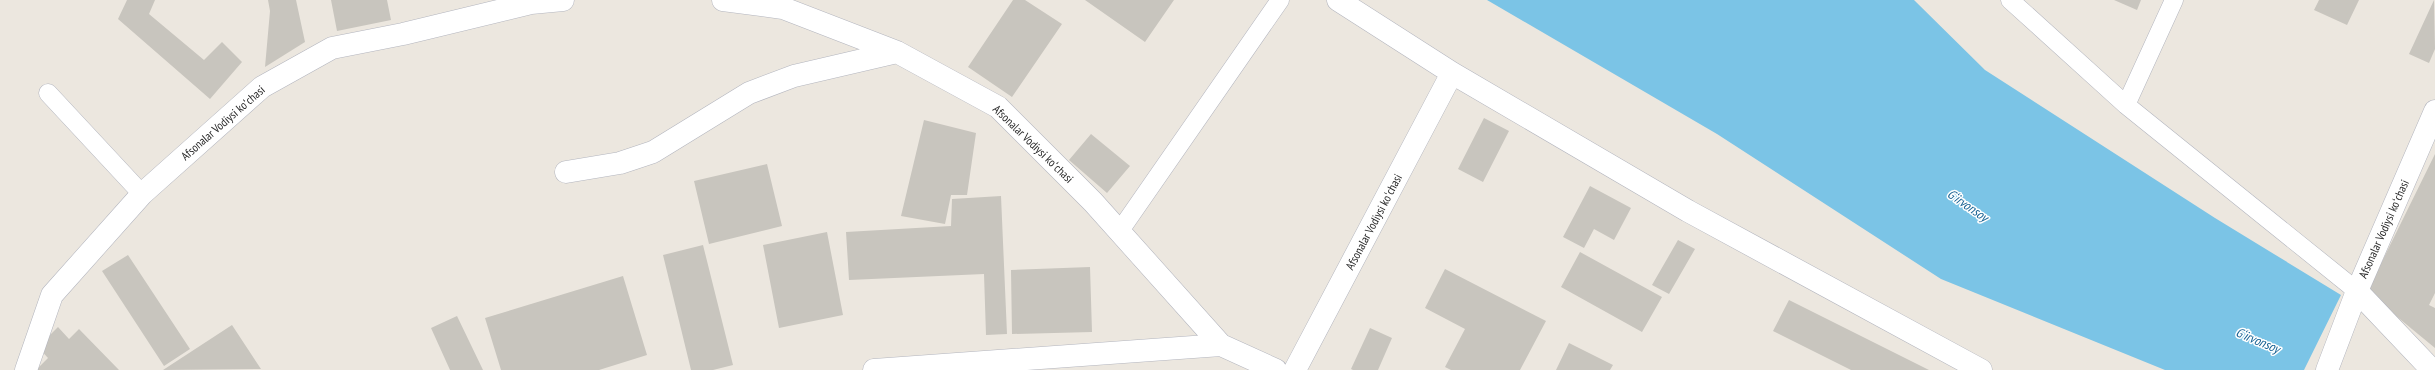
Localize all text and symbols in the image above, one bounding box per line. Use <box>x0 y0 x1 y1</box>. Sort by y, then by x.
street label: Afsonalar Vodiysi koʻchasi <box>178 82 268 163</box>
street label: Afsonalar Vodiysi koʻchasi <box>990 101 1077 186</box>
street label: Afsonalar Vodiysi koʻchasi <box>1342 171 1405 272</box>
street label: Afsonalar Vodiysi koʻchasi <box>2355 177 2412 280</box>
water label: G‘irvonsoy <box>1944 185 1993 227</box>
water label: G‘irvonsoy <box>2233 324 2284 358</box>

